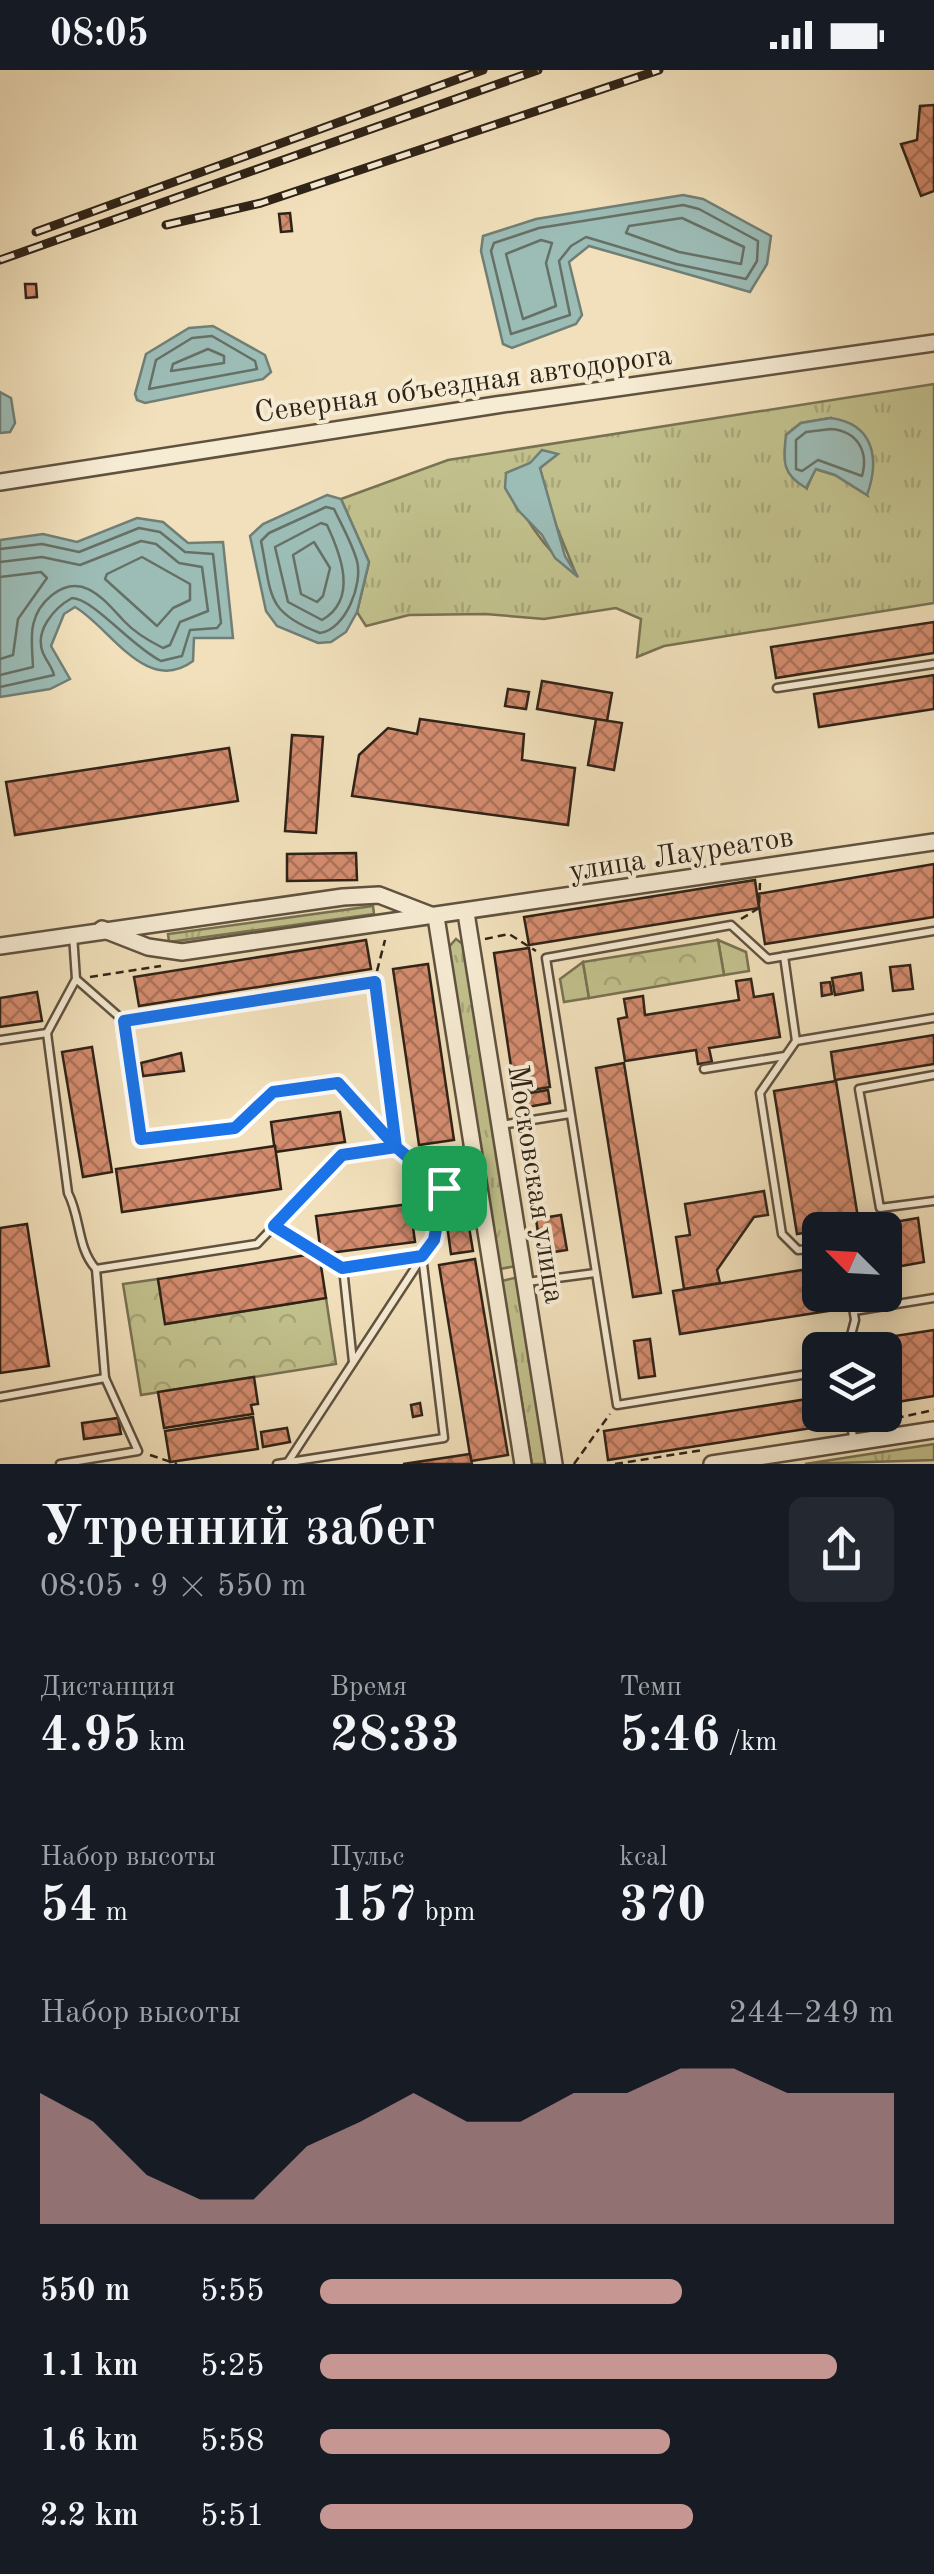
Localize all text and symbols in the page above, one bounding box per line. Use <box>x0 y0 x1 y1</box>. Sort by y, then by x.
text: 08:05 <box>50 16 149 54</box>
street label: Северная объездная автодорога <box>253 341 674 429</box>
street label: улица Лауреатов <box>567 822 796 888</box>
street label: Московская улица <box>501 1063 569 1306</box>
pin <box>402 1146 487 1231</box>
icon: arrive <box>417 1161 472 1216</box>
north arrow <box>802 1212 902 1312</box>
map controls <box>802 1212 902 1432</box>
button: layers <box>802 1332 902 1432</box>
button: share <box>789 1497 894 1602</box>
text: Утренний забег <box>40 1502 436 1557</box>
text: 08:05 · 9 × 550 m <box>40 1571 307 1603</box>
text: Дистанция <box>40 1674 175 1702</box>
text: Время <box>330 1674 407 1702</box>
text: Темп <box>619 1674 682 1702</box>
text: 4.95 <box>40 1712 141 1762</box>
text: 28:33 <box>330 1712 460 1762</box>
text: 5:46 <box>619 1712 720 1762</box>
text: km <box>141 1729 186 1757</box>
text: /km <box>720 1729 778 1757</box>
text: Набор высоты <box>40 1844 216 1872</box>
text: Пульс <box>330 1844 404 1872</box>
text: kcal <box>619 1844 668 1872</box>
text: 54 <box>40 1882 98 1932</box>
text: 157 <box>330 1882 417 1932</box>
text: 370 <box>619 1882 706 1932</box>
text: m <box>98 1899 128 1927</box>
text: bpm <box>417 1899 476 1927</box>
text: Набор высоты <box>40 1998 241 2030</box>
text: 244–249 m <box>728 1998 894 2030</box>
text: 550 m <box>40 2276 130 2308</box>
text: 5:55 <box>200 2276 265 2308</box>
text: 1.1 km <box>40 2351 139 2383</box>
text: 5:25 <box>200 2351 265 2383</box>
text: 1.6 km <box>40 2426 139 2458</box>
text: 5:58 <box>200 2426 265 2458</box>
text: 2.2 km <box>40 2501 139 2533</box>
text: 5:51 <box>200 2501 265 2533</box>

